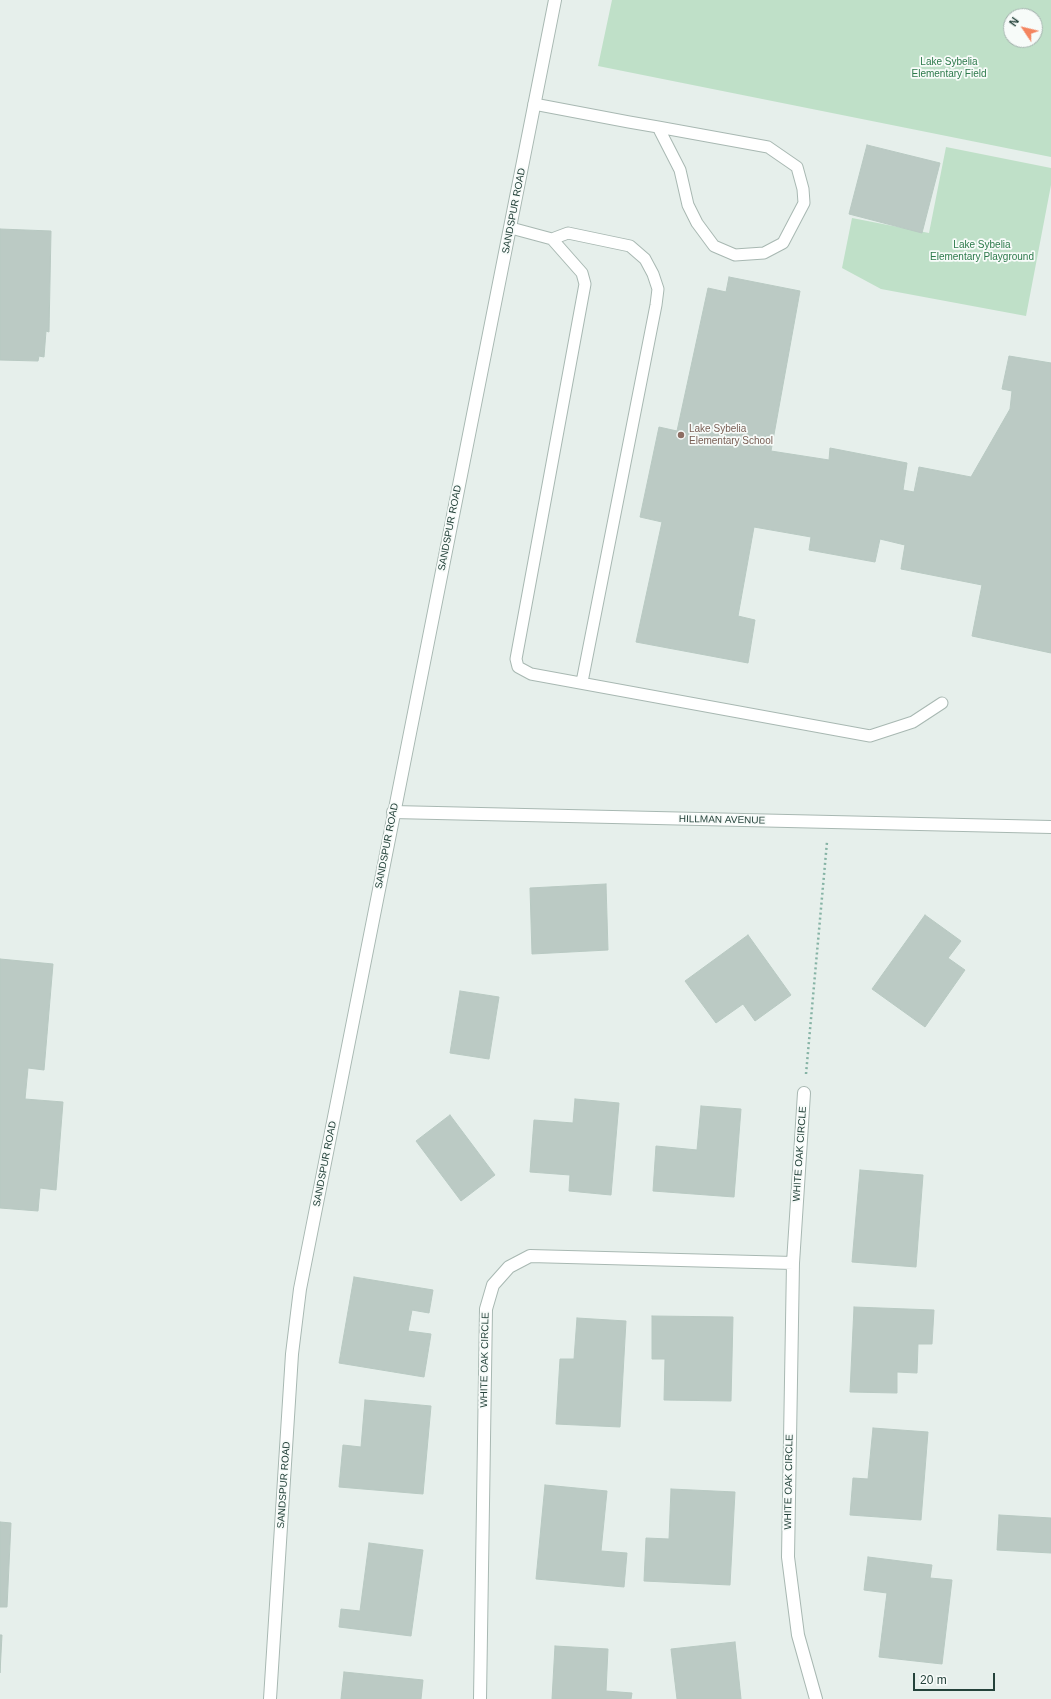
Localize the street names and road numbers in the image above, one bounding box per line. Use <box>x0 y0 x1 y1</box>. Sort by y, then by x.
street label: SANDSPUR ROAD <box>500 167 528 255</box>
street label: SANDSPUR ROAD <box>436 484 464 572</box>
street label: SANDSPUR ROAD <box>373 802 401 890</box>
street label: HILLMAN AVENUE <box>679 813 765 827</box>
street label: WHITE OAK CIRCLE <box>791 1106 809 1202</box>
street label: SANDSPUR ROAD <box>311 1120 339 1208</box>
street label: WHITE OAK CIRCLE <box>478 1312 492 1408</box>
street label: WHITE OAK CIRCLE <box>782 1434 796 1530</box>
street label: SANDSPUR ROAD <box>275 1441 293 1529</box>

